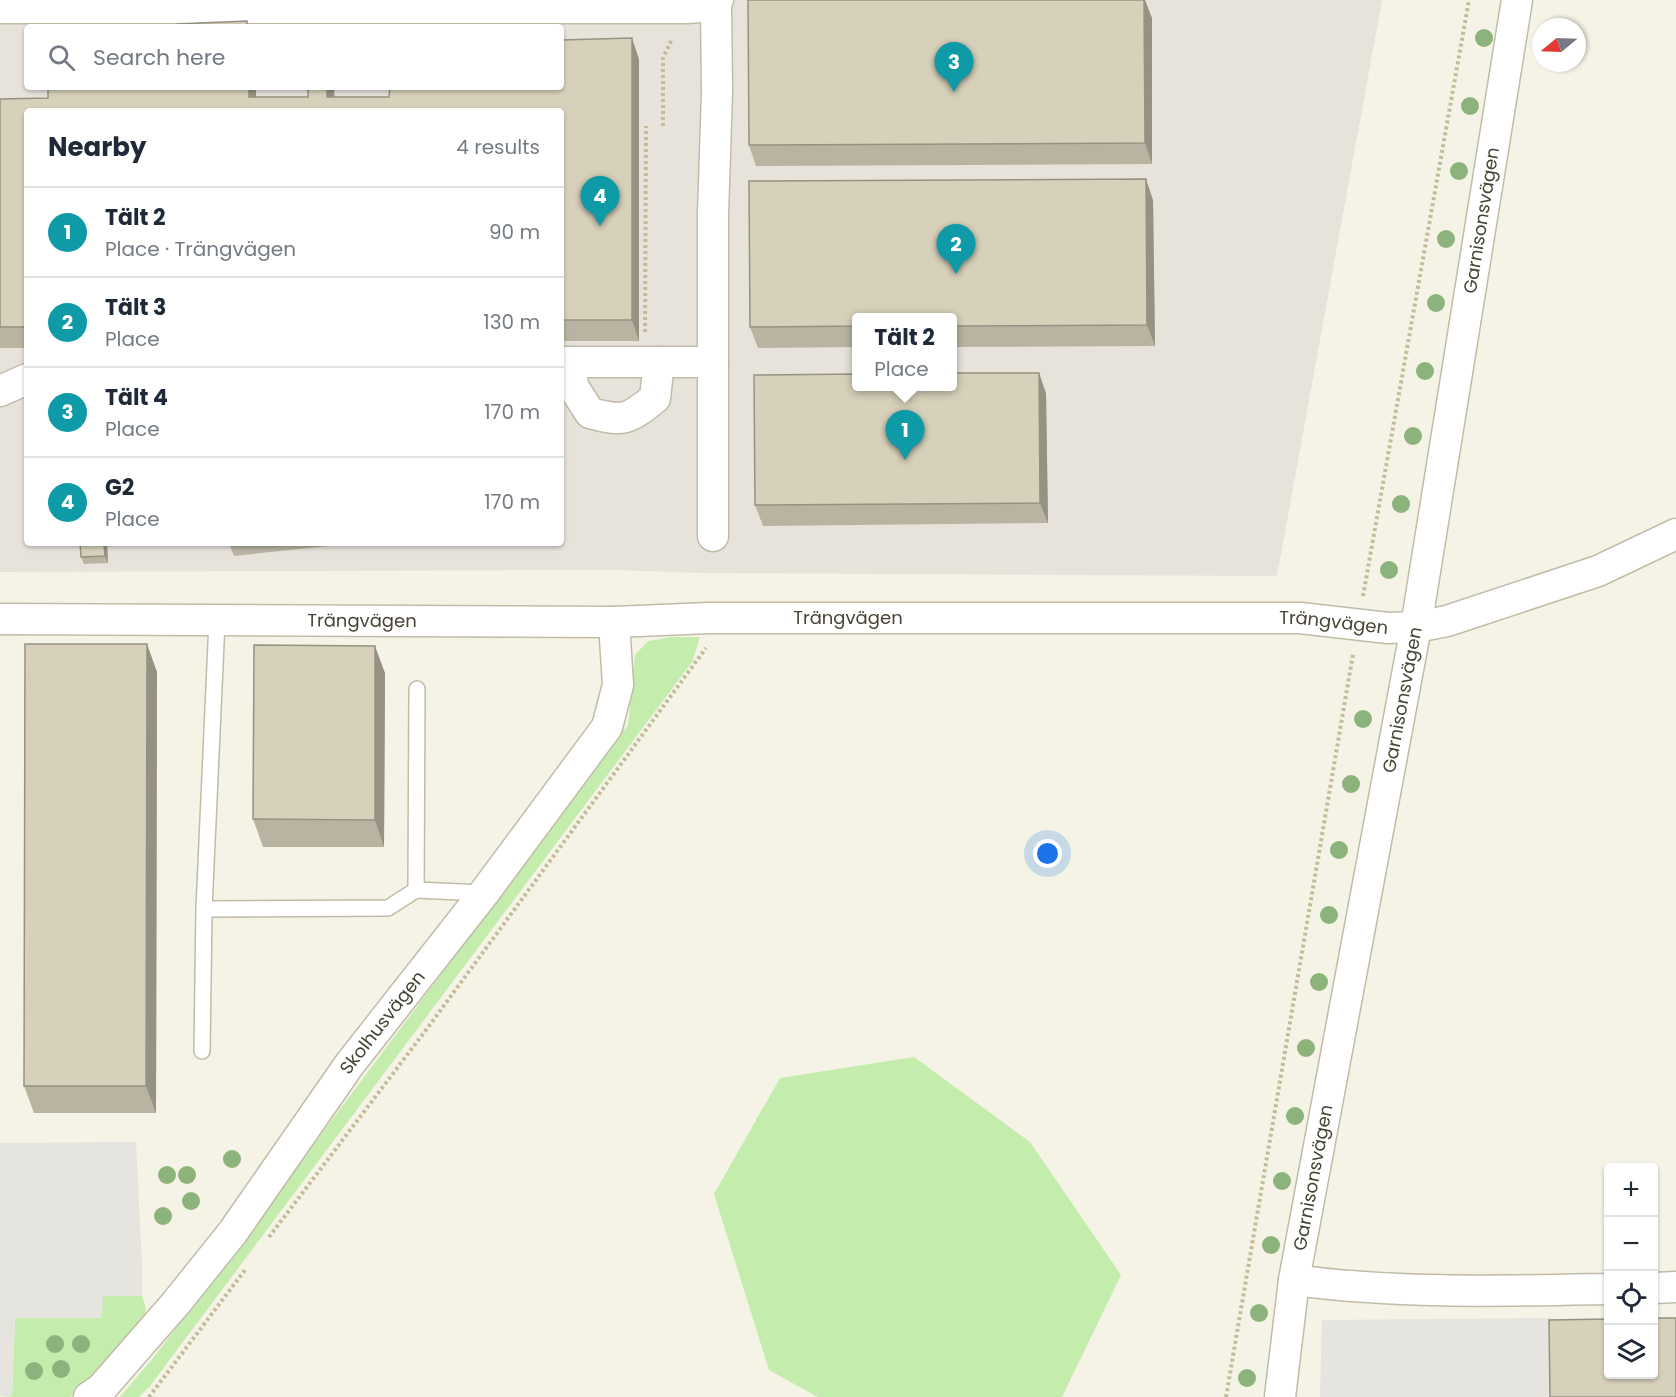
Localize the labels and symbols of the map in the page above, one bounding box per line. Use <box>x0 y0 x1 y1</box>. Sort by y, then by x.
north arrow <box>1532 18 1586 72</box>
pin: 3 <box>934 42 974 92</box>
street label: Garnisonsvägen <box>1457 145 1505 295</box>
pin: 4 <box>580 176 620 226</box>
pin: 2 <box>936 224 976 274</box>
pin: 1 <box>886 410 924 460</box>
street label: Trängvägen <box>793 605 903 630</box>
street label: Trängvägen <box>1279 605 1390 640</box>
street label: Trängvägen <box>307 608 417 633</box>
street label: Garnisonsvägen <box>1376 625 1428 775</box>
your location <box>1033 839 1062 868</box>
street label: Skolhusvägen <box>333 965 431 1079</box>
street label: Garnisonsvägen <box>1287 1103 1339 1253</box>

